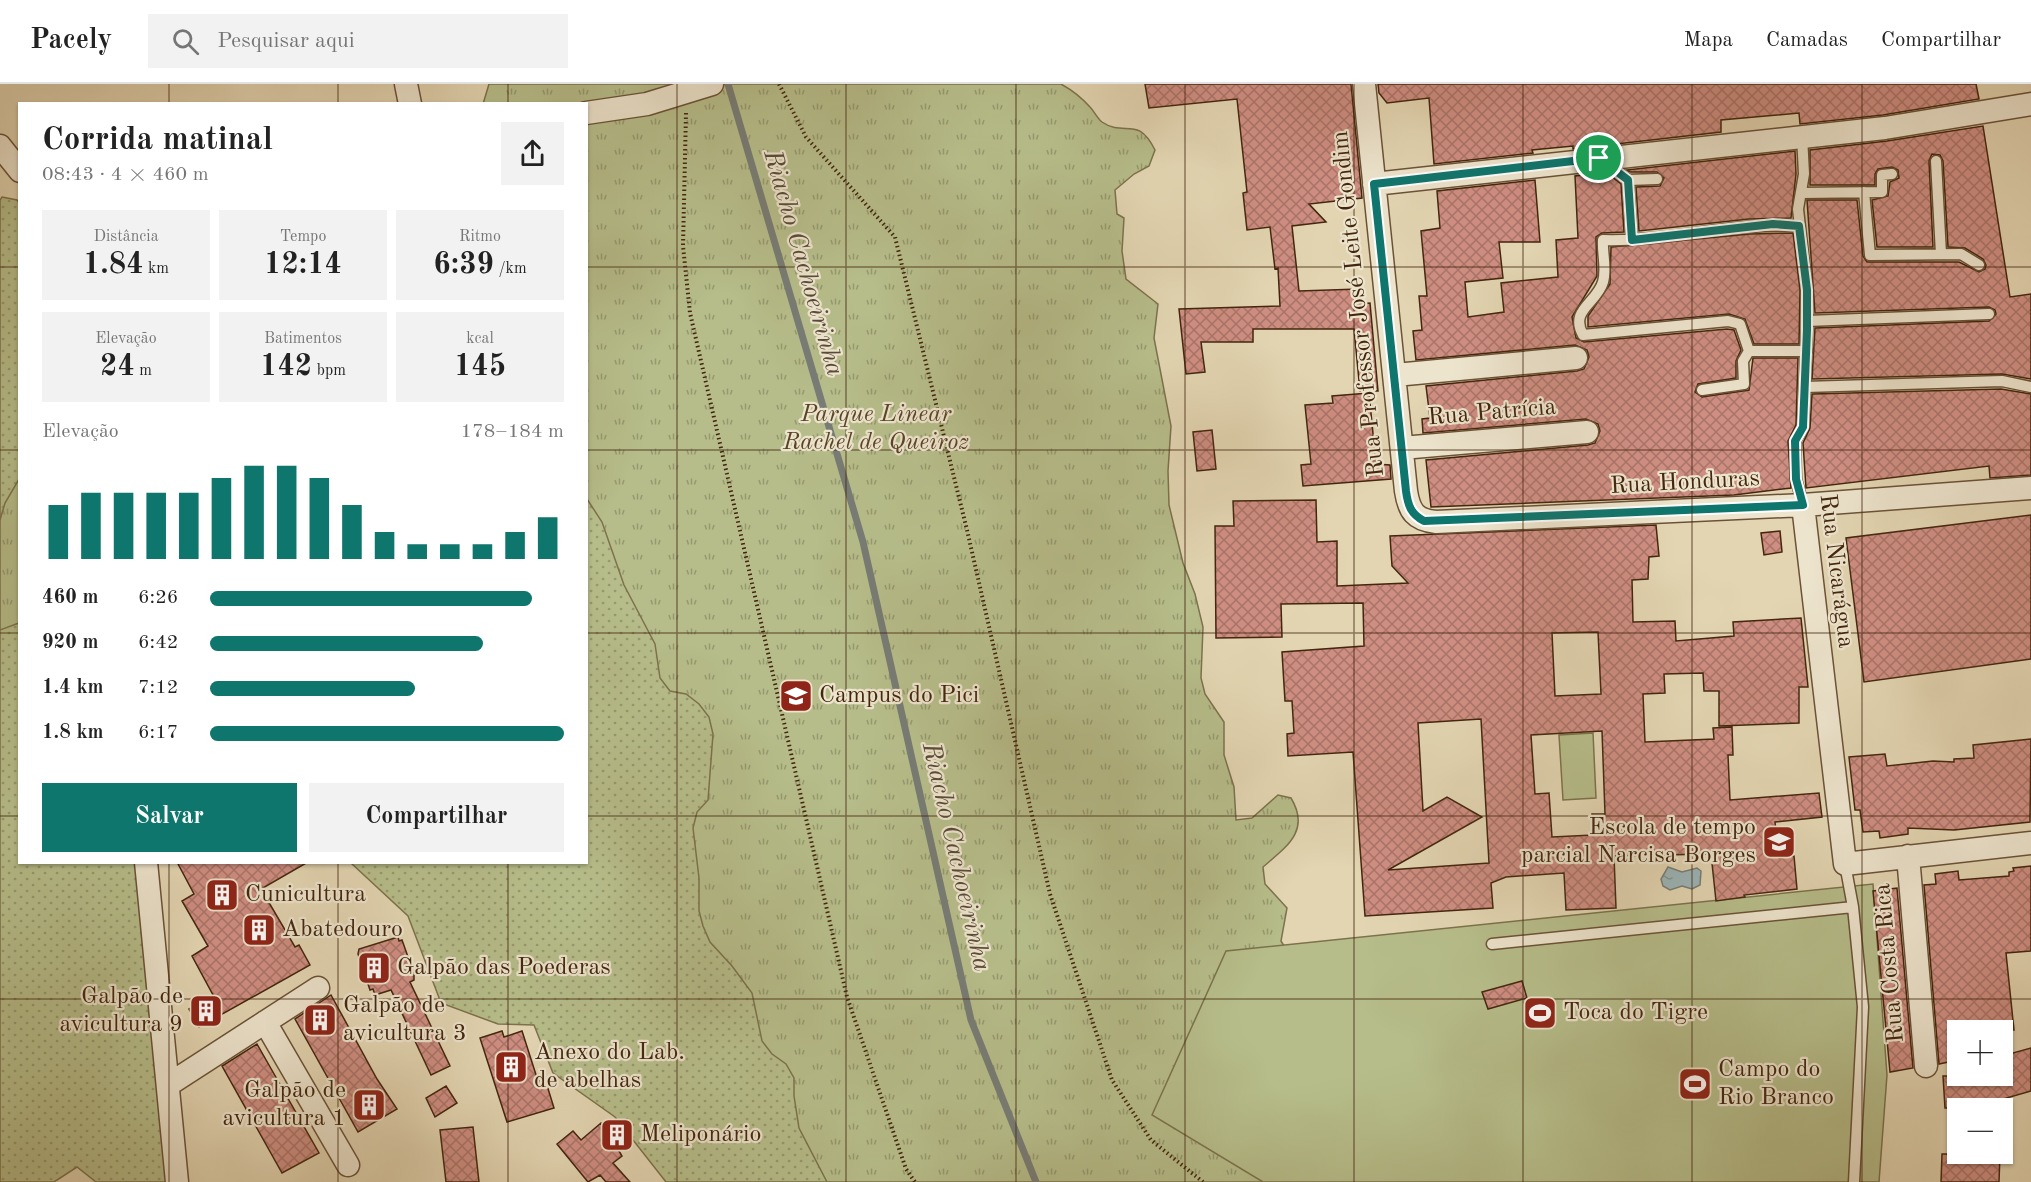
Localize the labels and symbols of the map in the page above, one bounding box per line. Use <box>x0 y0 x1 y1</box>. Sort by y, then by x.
street label: Rua Professor José Leite Gondim <box>1329 130 1389 478</box>
pin <box>1573 132 1624 183</box>
water label: Riacho Cachoeirinha <box>758 146 848 379</box>
street label: Rua Patrícia <box>1427 395 1558 431</box>
park label: Parque Linear Rachel de Queiroz <box>782 403 969 455</box>
street label: Rua Honduras <box>1610 467 1760 499</box>
street label: Rua Nicarágua <box>1815 493 1857 650</box>
school or university icon: Campus do Pici <box>778 678 814 714</box>
place label: Campus do Pici <box>819 684 979 708</box>
water label: Riacho Cachoeirinha <box>917 739 995 974</box>
place label: Escola de tempo parcial Narcisa Borges <box>1521 816 1756 868</box>
school or university icon: Escola de tempo parcial Narcisa Borges <box>1761 824 1797 860</box>
building icon: Cunicultura <box>204 877 240 913</box>
street label: Rua Costa Rica <box>1871 882 1909 1044</box>
place label: Cunicultura <box>245 883 366 907</box>
building icon: Abatedouro <box>241 912 277 948</box>
place label: Abatedouro <box>282 918 403 942</box>
building icon: Galpão das Poederas <box>356 950 392 986</box>
place label: Galpão das Poederas <box>397 956 611 980</box>
place label: Galpão de avicultura 9 <box>59 985 183 1037</box>
building icon: Galpão de avicultura 9 <box>188 993 224 1029</box>
place label: Galpão de avicultura 3 <box>343 994 467 1046</box>
sports icon: Toca do Tigre <box>1522 995 1558 1031</box>
place label: Toca do Tigre <box>1563 1001 1708 1025</box>
building icon: Galpão de avicultura 3 <box>302 1002 338 1038</box>
place label: Anexo do Lab. de abelhas <box>534 1041 685 1093</box>
building icon: Anexo do Lab. de abelhas <box>493 1049 529 1085</box>
place label: Campo do Rio Branco <box>1718 1058 1834 1110</box>
sports icon: Campo do Rio Branco <box>1677 1066 1713 1102</box>
place label: Galpão de avicultura 1 <box>222 1079 346 1131</box>
building icon: Galpão de avicultura 1 <box>351 1087 387 1123</box>
building icon: Meliponário <box>599 1117 635 1153</box>
place label: Meliponário <box>640 1123 762 1147</box>

